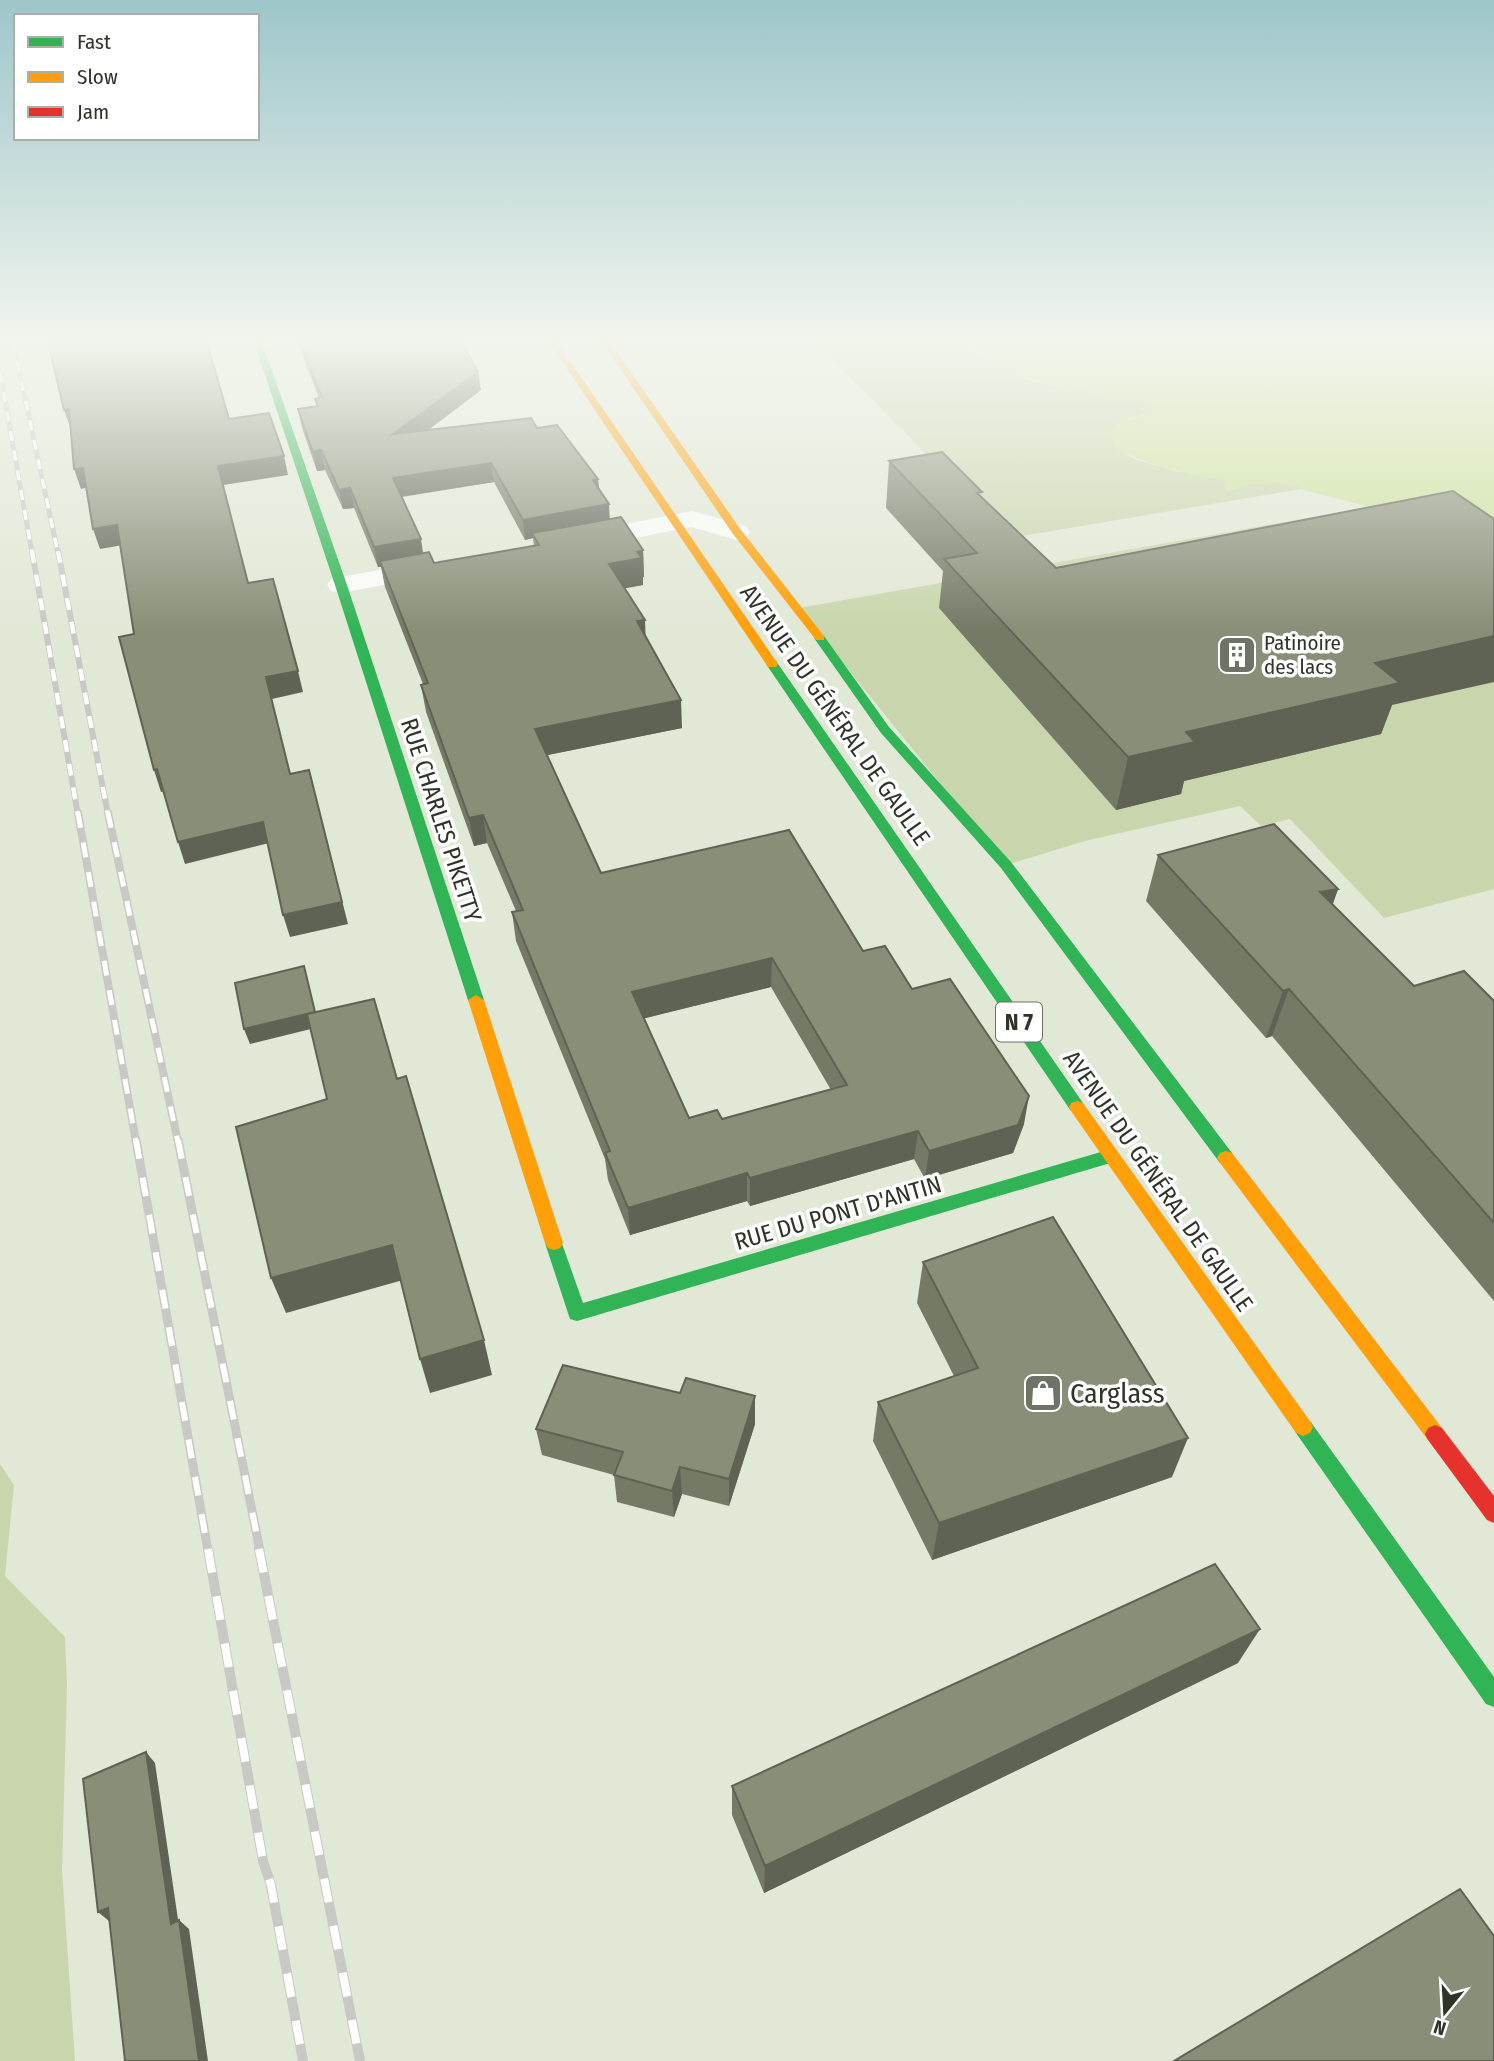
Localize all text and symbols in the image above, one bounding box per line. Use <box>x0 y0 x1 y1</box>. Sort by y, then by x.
legend <box>14 14 259 140</box>
text: Fast <box>77 29 111 55</box>
text: Slow <box>77 64 118 90</box>
text: Jam <box>77 99 109 125</box>
street label: AVENUE DU GÉNÉRAL DE GAULLE <box>734 579 937 851</box>
place label: Patinoire des lacs <box>1264 630 1341 680</box>
building icon: Patinoire des lacs <box>1216 634 1258 676</box>
street label: RUE CHARLES PIKETTY <box>395 715 487 925</box>
road number: N 7 <box>996 1002 1042 1042</box>
street label: AVENUE DU GÉNÉRAL DE GAULLE <box>1057 1045 1260 1317</box>
street label: RUE DU PONT D'ANTIN <box>731 1170 945 1256</box>
shop icon: Carglass <box>1022 1372 1064 1414</box>
place label: Carglass <box>1070 1377 1165 1410</box>
north arrow <box>1410 1977 1480 2047</box>
text: N <box>1431 2015 1449 2040</box>

